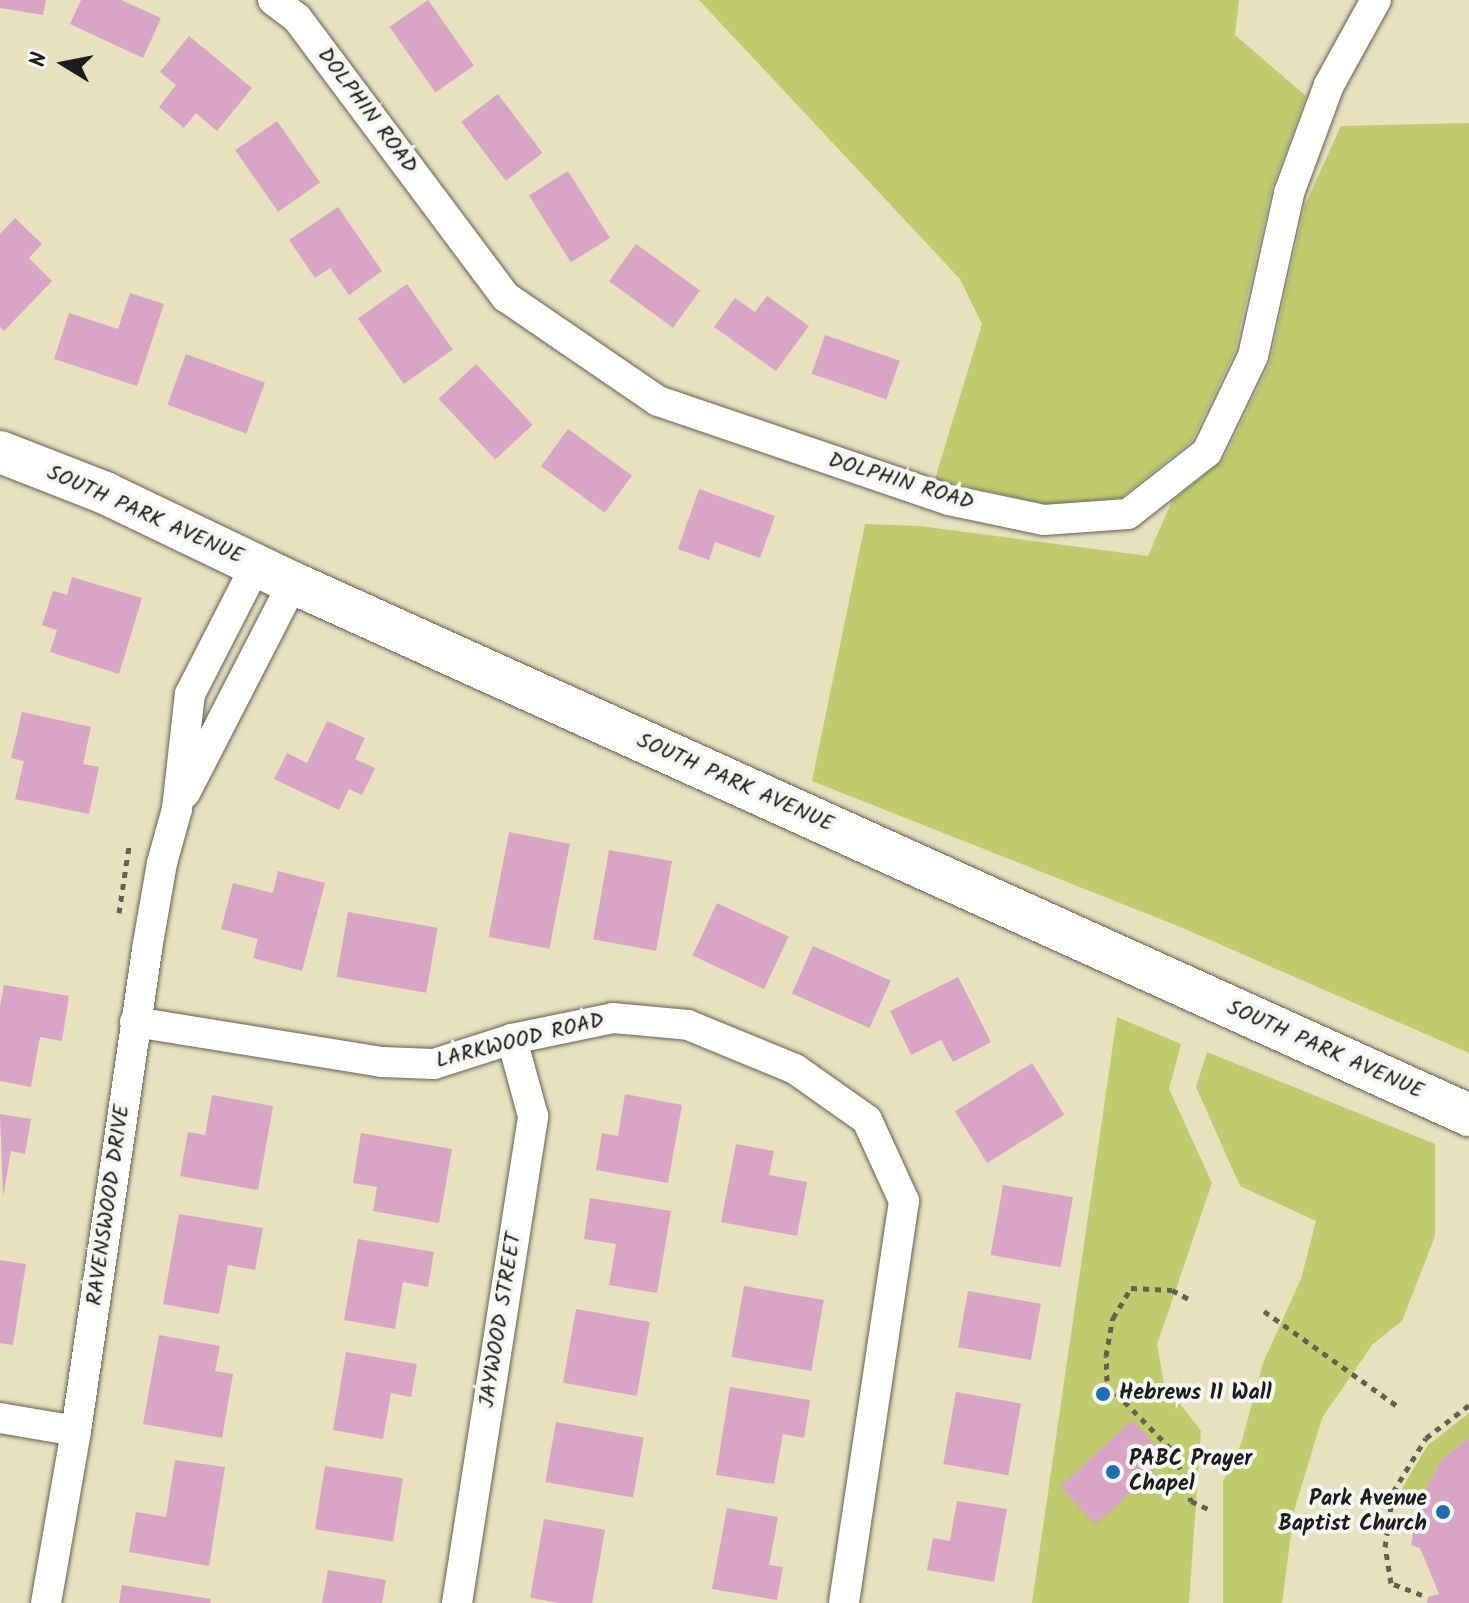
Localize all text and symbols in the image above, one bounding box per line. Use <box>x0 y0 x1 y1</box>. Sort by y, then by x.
north arrow <box>24 24 104 104</box>
street label: DOLPHIN ROAD <box>311 43 423 179</box>
text: N <box>21 50 58 70</box>
street label: DOLPHIN ROAD <box>825 447 977 517</box>
street label: SOUTH PARK AVENUE <box>43 460 247 570</box>
street label: SOUTH PARK AVENUE <box>633 728 837 838</box>
street label: SOUTH PARK AVENUE <box>1223 995 1427 1105</box>
street label: LARKWOOD ROAD <box>433 1007 607 1075</box>
street label: RAVENSWOOD DRIVE <box>82 1103 136 1307</box>
street label: JAYWOOD STREET <box>474 1230 528 1410</box>
place label: Hebrews 11 Wall <box>1119 1381 1272 1407</box>
marker: Hebrews 11 Wall <box>1094 1385 1112 1403</box>
place label: PABC Prayer Chapel <box>1129 1446 1252 1498</box>
marker: PABC Prayer Chapel <box>1104 1463 1122 1481</box>
place label: Park Avenue Baptist Church <box>1278 1486 1427 1538</box>
marker: Park Avenue Baptist Church <box>1434 1503 1452 1521</box>

